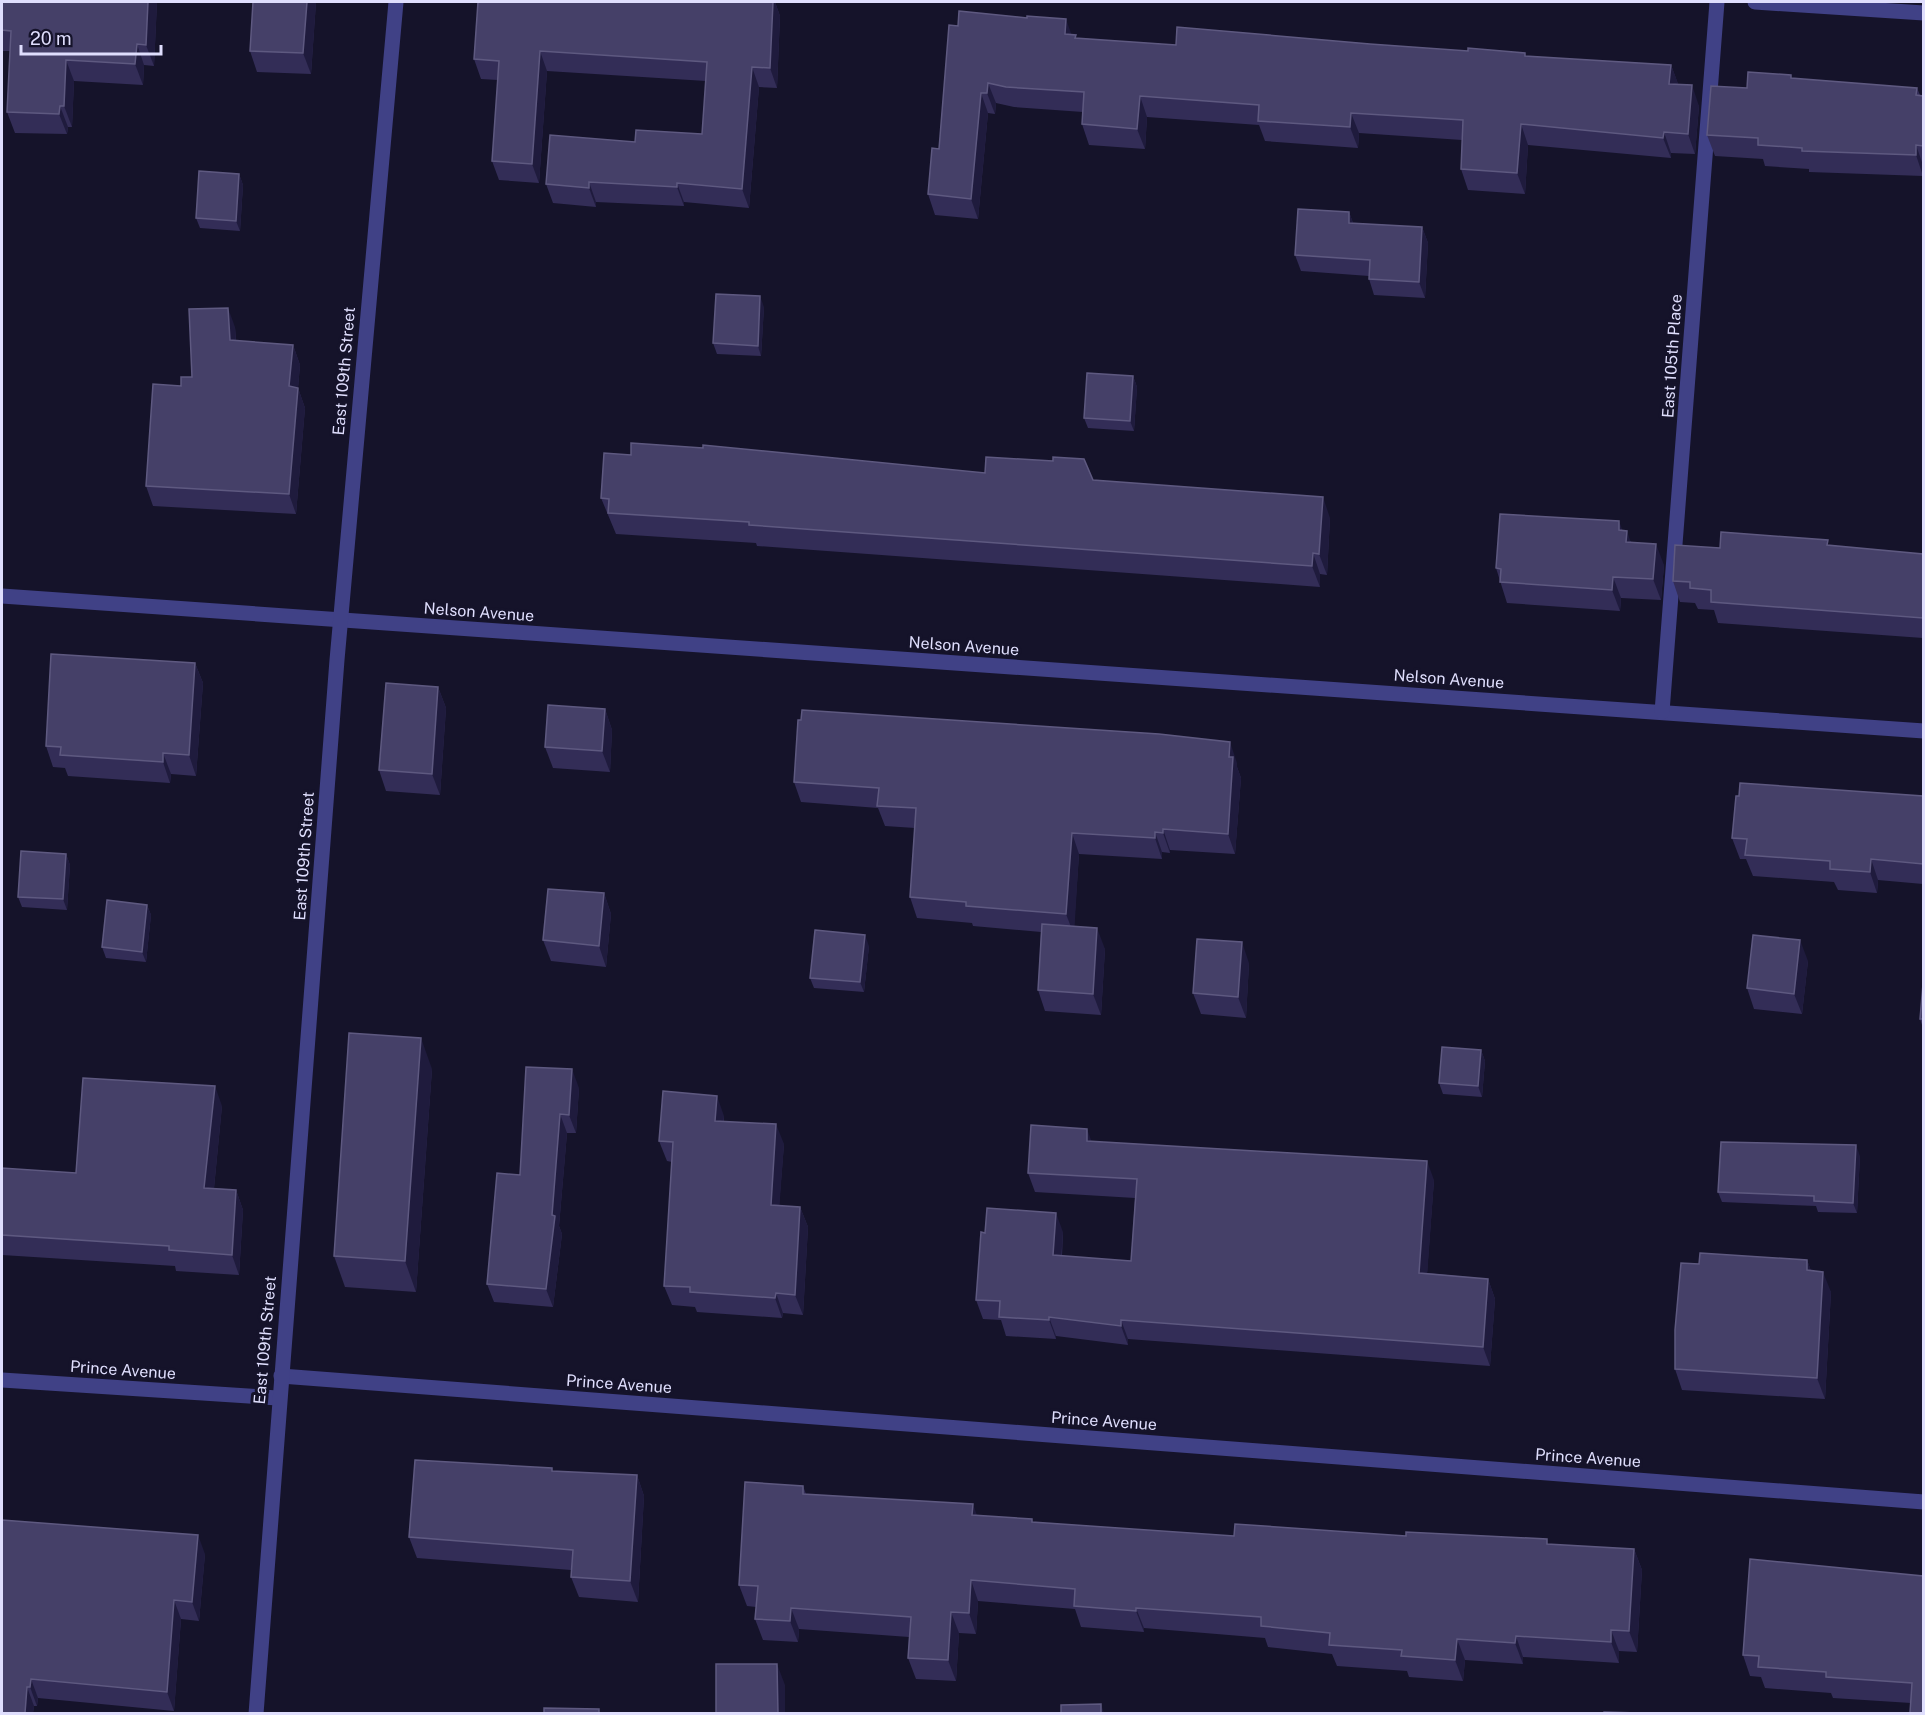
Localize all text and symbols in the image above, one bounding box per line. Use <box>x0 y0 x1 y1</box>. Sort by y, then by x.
scale bar <box>21 18 160 56</box>
text: 20 m <box>30 28 72 49</box>
street label: East 105th Place <box>1658 293 1686 419</box>
street label: East 109th Street <box>329 306 359 436</box>
street label: Nelson Avenue <box>423 599 535 625</box>
street label: Nelson Avenue <box>908 633 1020 659</box>
street label: Nelson Avenue <box>1393 666 1505 692</box>
street label: East 109th Street <box>290 791 318 921</box>
street label: East 109th Street <box>250 1275 280 1405</box>
street label: Prince Avenue <box>69 1357 177 1383</box>
street label: Prince Avenue <box>565 1371 673 1397</box>
street label: Prince Avenue <box>1050 1408 1158 1434</box>
street label: Prince Avenue <box>1534 1445 1642 1471</box>

